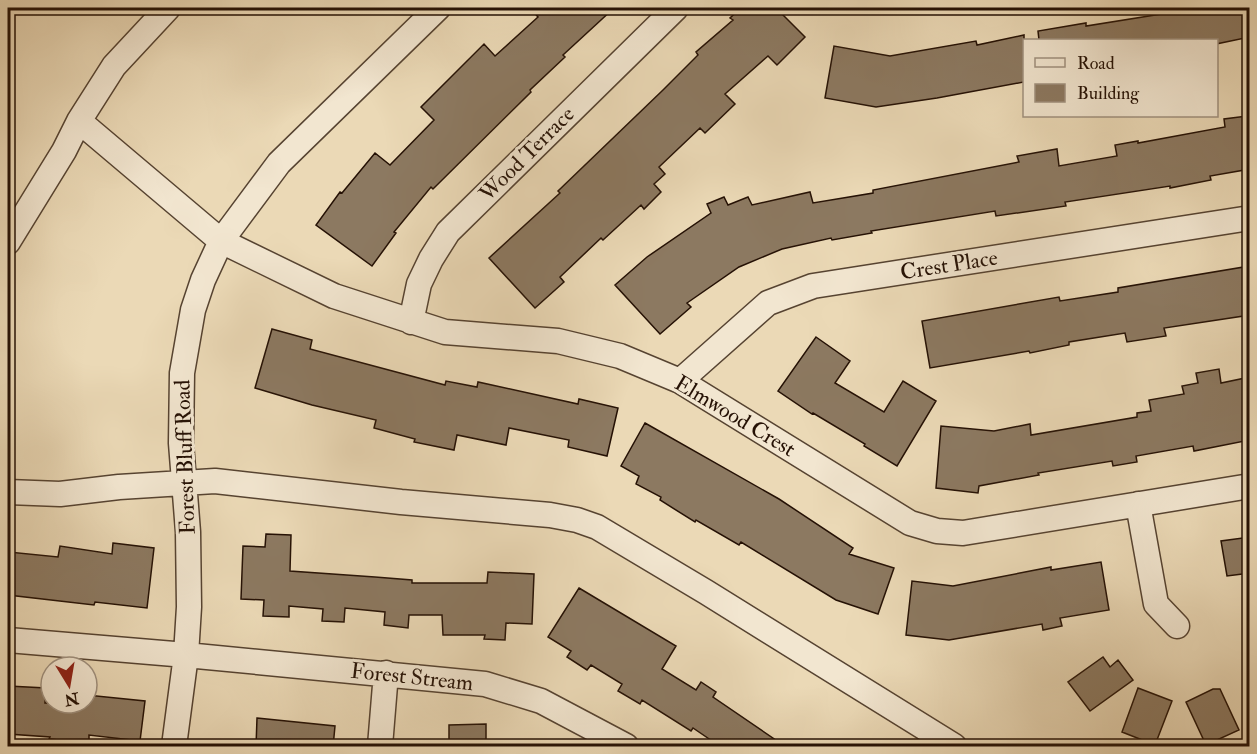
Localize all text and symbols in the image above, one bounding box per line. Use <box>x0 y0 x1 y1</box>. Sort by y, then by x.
legend <box>1023 39 1218 117</box>
text: Road <box>1077 52 1115 75</box>
text: Building <box>1077 82 1140 105</box>
street label: Wood Terrace <box>473 101 580 208</box>
street label: Crest Place <box>898 243 1000 287</box>
street label: Elmwood Crest <box>669 369 801 463</box>
street label: Forest Bluff Road <box>168 379 202 535</box>
north arrow <box>39 655 99 715</box>
street label: Forest Stream <box>349 657 475 697</box>
text: N <box>62 687 82 710</box>

